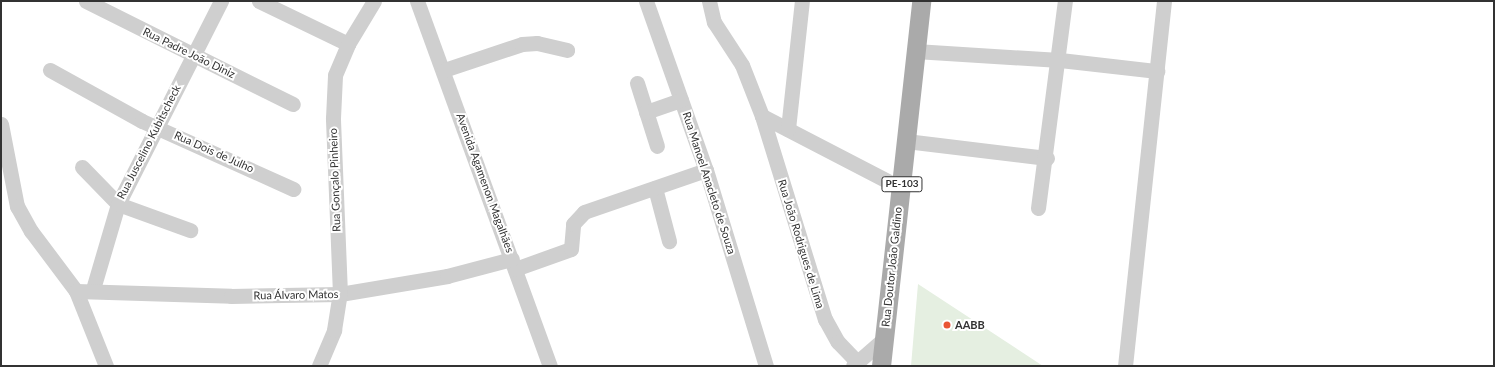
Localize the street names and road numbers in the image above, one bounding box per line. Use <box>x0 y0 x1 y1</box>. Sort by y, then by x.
street label: Rua Padre João Diniz <box>141 25 237 81</box>
street label: Rua Juscelino Kubitscheck <box>114 83 184 201</box>
street label: Rua Manoel Anacleto de Souza <box>680 110 738 256</box>
street label: Avenida Agamenon Magalhães <box>454 111 516 255</box>
street label: Rua Dois de Julho <box>172 128 256 176</box>
street label: Rua Gonçalo Pinheiro <box>327 128 343 232</box>
road number: PE-103 <box>881 176 923 192</box>
street label: Rua João Rodrigues de Lima <box>775 178 827 310</box>
street label: Rua Doutor João Galdino <box>879 206 905 328</box>
street label: Rua Álvaro Matos <box>253 288 339 302</box>

